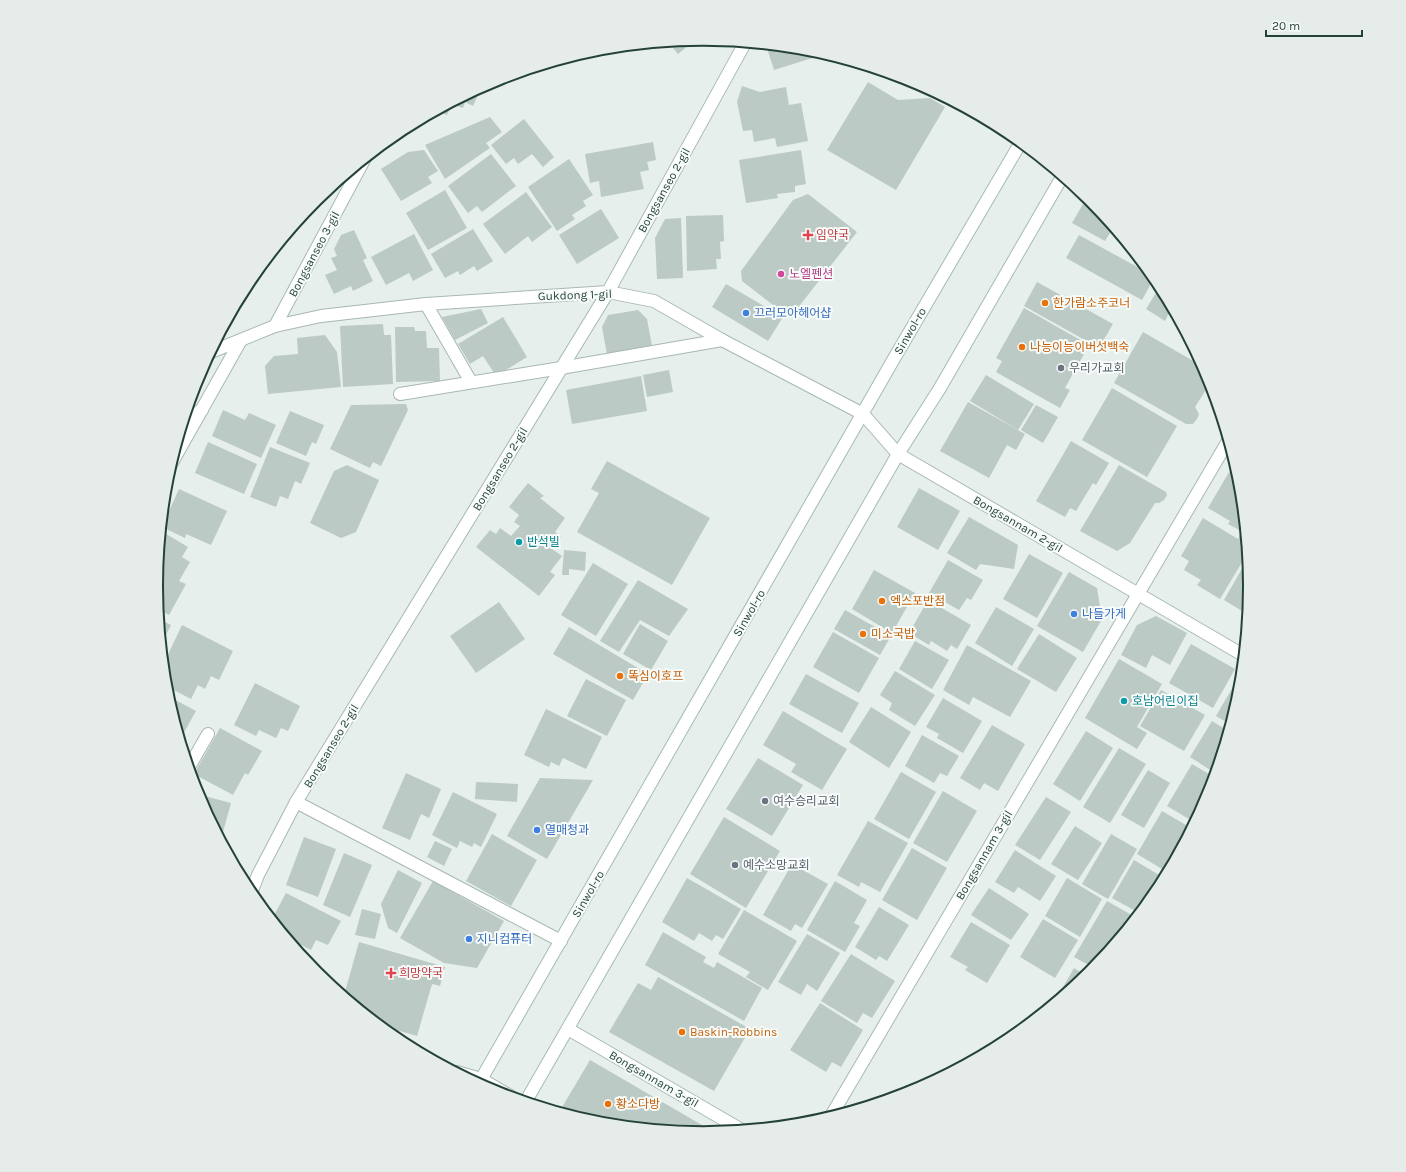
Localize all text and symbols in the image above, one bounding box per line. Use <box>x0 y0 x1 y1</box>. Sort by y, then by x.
scale bar <box>1266 12 1362 38</box>
text: 20 m <box>1272 19 1300 33</box>
street label: Bongsanseo 2-gil <box>635 145 693 235</box>
street label: Bongsanseo 3-gil <box>286 209 342 299</box>
place label: 임약국 <box>816 228 849 242</box>
marker: 임약국 <box>803 230 813 240</box>
place label: 노엘펜션 <box>789 267 833 281</box>
marker: 노엘펜션 <box>776 269 786 279</box>
street label: Gukdong 1-gil <box>538 287 612 303</box>
place label: 한가람소주코너 <box>1053 296 1130 310</box>
marker: 한가람소주코너 <box>1040 298 1050 308</box>
street label: Sinwol-ro <box>891 305 929 357</box>
place label: 끄러모아헤어샵 <box>754 306 831 320</box>
marker: 끄러모아헤어샵 <box>741 308 751 318</box>
place label: 나능이능이버섯백숙 <box>1030 340 1129 354</box>
marker: 나능이능이버섯백숙 <box>1017 342 1027 352</box>
place label: 우리가교회 <box>1069 361 1124 375</box>
marker: 우리가교회 <box>1056 363 1066 373</box>
street label: Bongsanseo 2-gil <box>470 425 530 513</box>
street label: Bongsannam 2-gil <box>971 493 1065 555</box>
place label: 반석빌 <box>527 535 560 549</box>
marker: 반석빌 <box>514 537 524 547</box>
street label: Sinwol-ro <box>730 587 768 639</box>
place label: 엑스포반점 <box>890 594 945 608</box>
marker: 엑스포반점 <box>877 596 887 606</box>
place label: 나들가게 <box>1082 607 1126 621</box>
marker: 나들가게 <box>1069 609 1079 619</box>
place label: 미소국밥 <box>871 627 915 641</box>
marker: 미소국밥 <box>858 629 868 639</box>
place label: 똑심이호프 <box>628 669 683 683</box>
marker: 똑심이호프 <box>615 671 625 681</box>
place label: 호남어린이집 <box>1132 694 1198 708</box>
marker: 호남어린이집 <box>1119 696 1129 706</box>
street label: Bongsanseo 2-gil <box>301 702 361 790</box>
place label: 여수승리교회 <box>773 794 839 808</box>
marker: 여수승리교회 <box>760 796 770 806</box>
street label: Bongsannam 3-gil <box>953 808 1015 902</box>
place label: 열매청과 <box>545 823 589 837</box>
marker: 열매청과 <box>532 825 542 835</box>
place label: 예수소망교회 <box>743 858 809 872</box>
marker: 예수소망교회 <box>730 860 740 870</box>
street label: Sinwol-ro <box>569 868 607 920</box>
place label: 지니컴퓨터 <box>477 932 532 946</box>
marker: 지니컴퓨터 <box>464 934 474 944</box>
place label: 희망약국 <box>399 966 443 980</box>
marker: 희망약국 <box>386 968 396 978</box>
place label: Baskin-Robbins <box>690 1025 777 1039</box>
marker: Baskin-Robbins <box>677 1027 687 1037</box>
street label: Bongsannam 3-gil <box>607 1048 701 1110</box>
place label: 황소다방 <box>616 1097 660 1111</box>
marker: 황소다방 <box>603 1099 613 1109</box>

